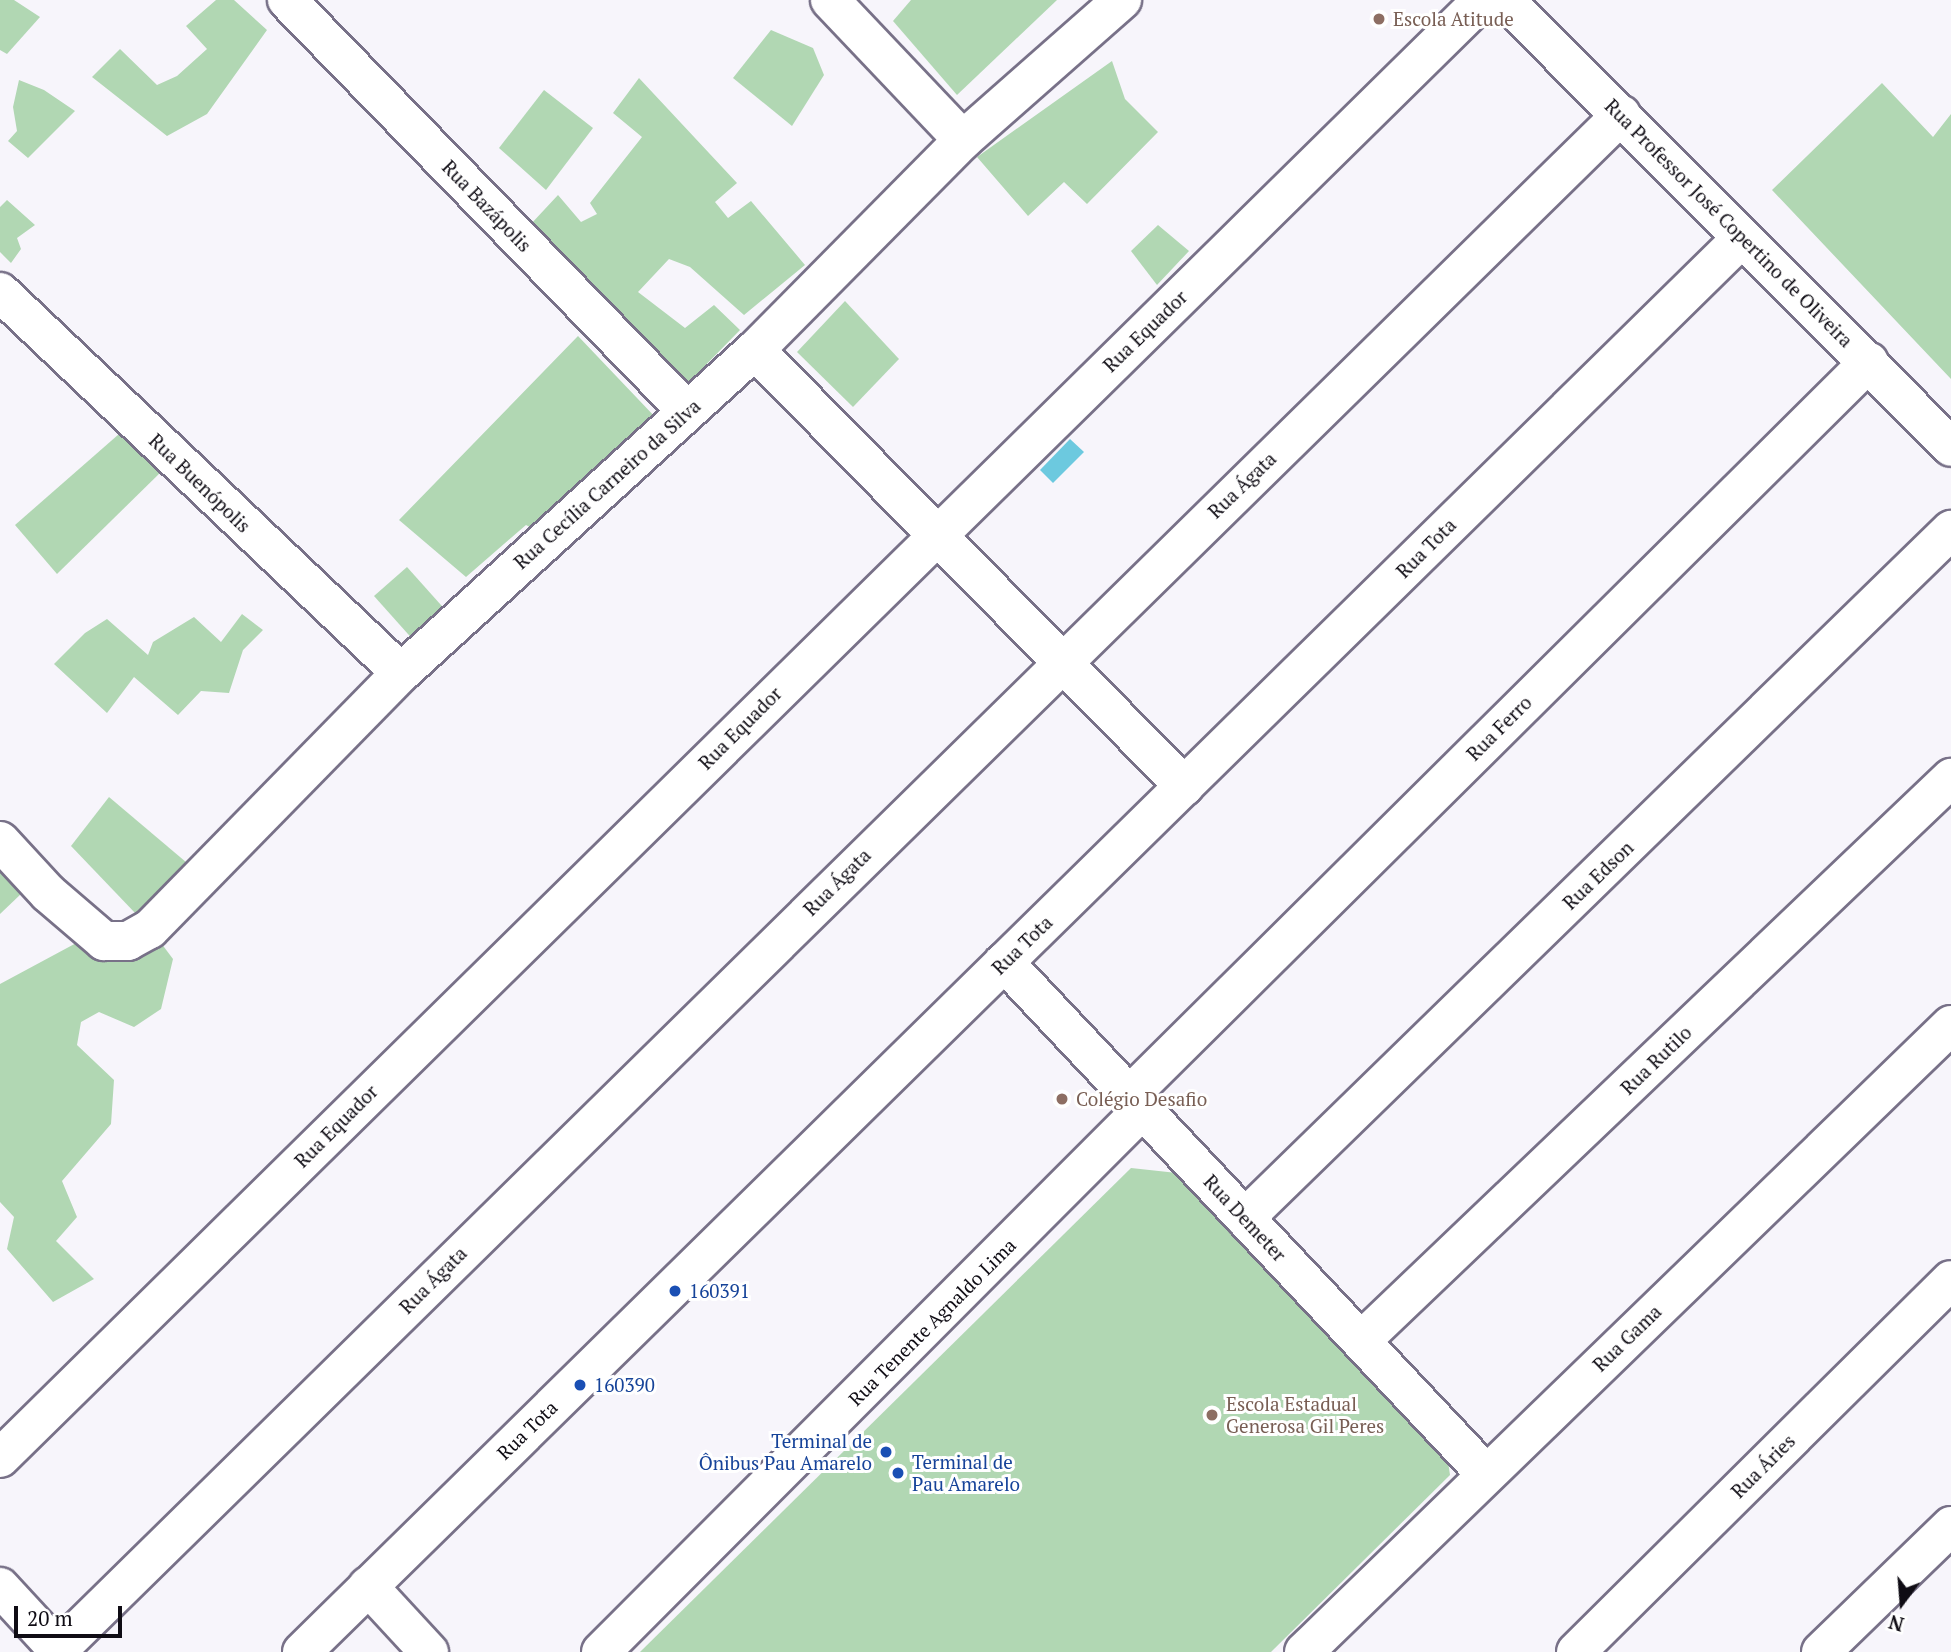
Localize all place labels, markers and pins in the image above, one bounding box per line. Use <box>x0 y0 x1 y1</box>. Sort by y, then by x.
place label: Escola Atitude <box>1393 8 1514 30</box>
marker: Escola Atitude <box>1371 11 1387 27</box>
place label: Colégio Desafio <box>1076 1088 1207 1110</box>
marker: Colégio Desafio <box>1054 1091 1070 1107</box>
place label: 160391 <box>689 1280 750 1302</box>
marker: 160391 <box>667 1283 683 1299</box>
place label: 160390 <box>594 1374 655 1396</box>
marker: 160390 <box>572 1377 588 1393</box>
place label: Escola Estadual Generosa Gil Peres <box>1226 1393 1384 1437</box>
marker: Escola Estadual Generosa Gil Peres <box>1204 1407 1220 1423</box>
place label: Terminal de Ônibus Pau Amarelo <box>698 1430 872 1474</box>
marker: Terminal de Ônibus Pau Amarelo <box>878 1444 894 1460</box>
place label: Terminal de Pau Amarelo <box>912 1451 1020 1495</box>
marker: Terminal de Pau Amarelo <box>890 1465 906 1481</box>

